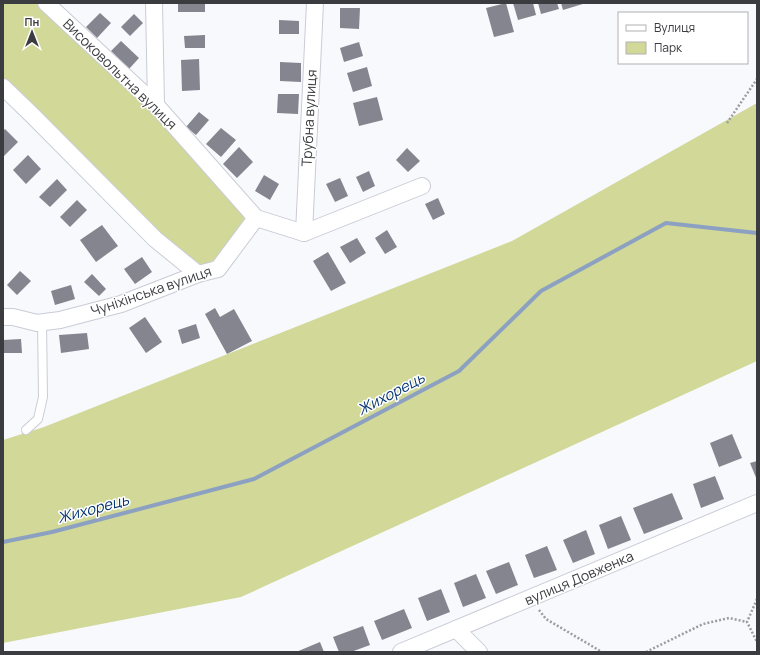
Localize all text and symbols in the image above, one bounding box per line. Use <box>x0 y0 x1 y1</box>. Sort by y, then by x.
north arrow <box>12 12 52 52</box>
legend <box>618 12 748 64</box>
text: Пн <box>25 14 40 29</box>
street label: Високовольтна вулиця <box>59 14 182 133</box>
text: Вулиця <box>654 19 695 36</box>
text: Парк <box>654 39 683 56</box>
street label: Трубна вулиця <box>296 69 321 167</box>
street label: Чуніхінська вулиця <box>88 261 214 320</box>
water label: Жихорець <box>353 367 429 420</box>
water label: Жихорець <box>55 489 132 528</box>
street label: вулиця Довженка <box>521 546 636 609</box>

